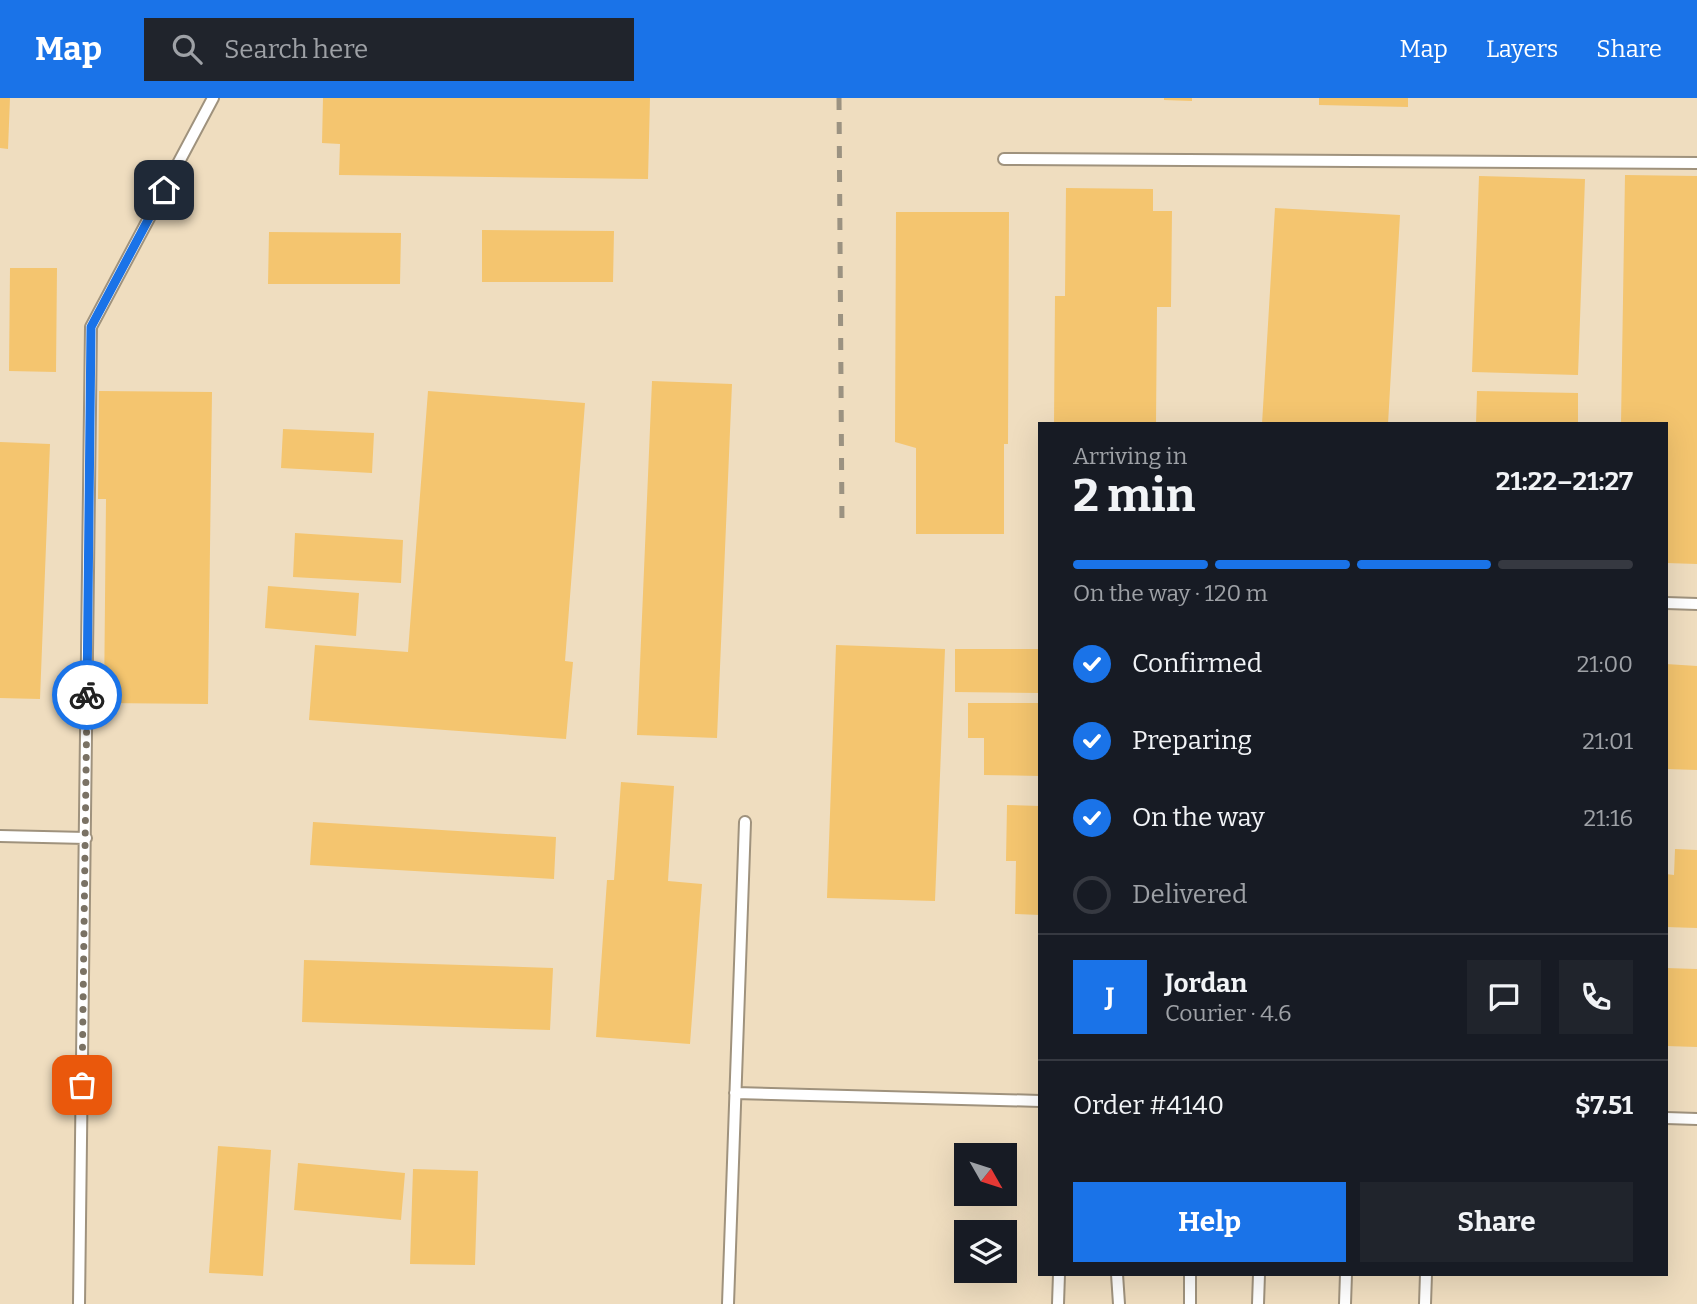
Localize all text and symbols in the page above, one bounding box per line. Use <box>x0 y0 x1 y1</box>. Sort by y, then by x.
search box <box>144 18 634 81</box>
text: Map <box>35 29 102 69</box>
icon: search <box>168 30 206 68</box>
text: Search here <box>224 34 368 65</box>
text: Map <box>1400 35 1448 63</box>
text: Layers <box>1486 35 1558 63</box>
text: Share <box>1596 35 1662 63</box>
pin <box>134 160 194 220</box>
icon: home <box>145 171 183 209</box>
text: Arriving in <box>1073 442 1187 470</box>
text: 21:22–21:27 <box>1496 466 1633 497</box>
text: 2 min <box>1073 468 1195 523</box>
text: On the way · 120 m <box>1073 579 1268 607</box>
icon: check <box>1073 645 1111 683</box>
text: Confirmed <box>1132 648 1262 679</box>
text: 21:00 <box>1577 650 1633 678</box>
courier <box>52 660 122 730</box>
icon: bike <box>68 676 106 714</box>
icon: check <box>1073 722 1111 760</box>
text: Preparing <box>1132 725 1252 756</box>
text: 21:01 <box>1582 727 1633 755</box>
icon: check <box>1073 799 1111 837</box>
text: On the way <box>1132 802 1265 833</box>
text: 21:16 <box>1583 804 1633 832</box>
text: Delivered <box>1132 879 1247 910</box>
button: chat <box>1467 960 1541 1034</box>
button: phone <box>1559 960 1633 1034</box>
text: Jordan <box>1165 968 1247 999</box>
text: J <box>1106 982 1114 1013</box>
text: Courier · 4.6 <box>1165 999 1292 1027</box>
pin <box>52 1055 112 1115</box>
icon: bag <box>63 1066 101 1104</box>
text: Order #4140 <box>1073 1090 1224 1121</box>
text: $7.51 <box>1575 1090 1633 1121</box>
north arrow <box>954 1143 1017 1206</box>
map controls <box>954 1143 1017 1283</box>
button: Help <box>1073 1182 1346 1262</box>
button: Share <box>1360 1182 1633 1262</box>
button: layers <box>954 1220 1017 1283</box>

